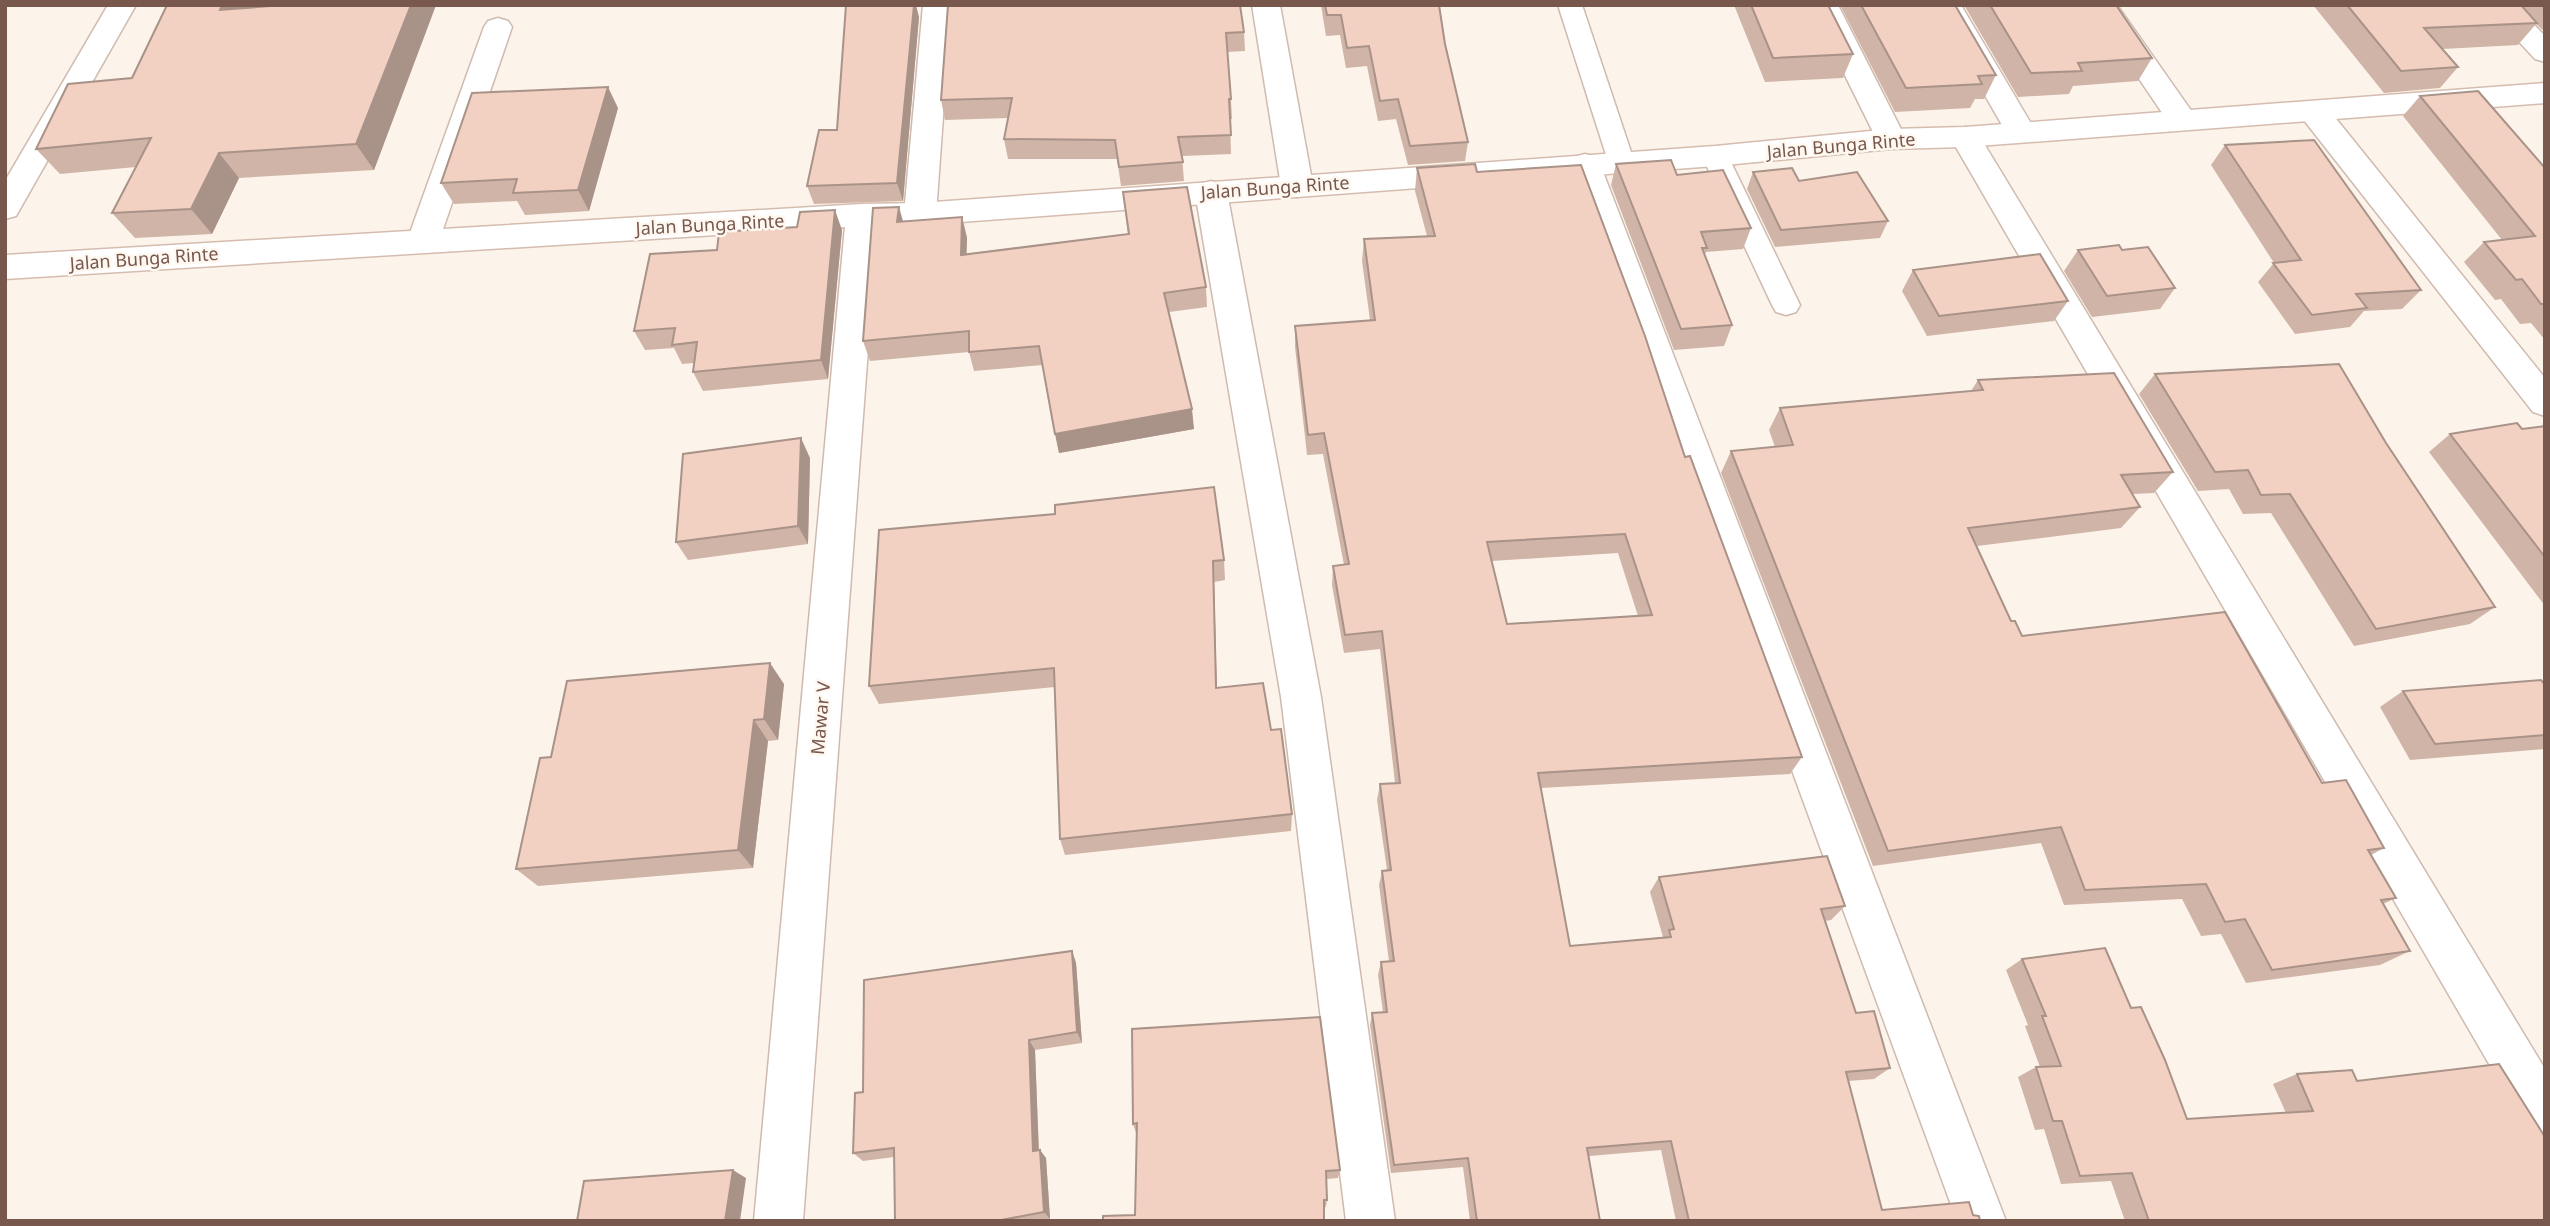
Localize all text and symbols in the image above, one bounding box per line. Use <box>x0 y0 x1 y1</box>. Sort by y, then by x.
street label: Jalan Bunga Rinte <box>1764 127 1916 164</box>
street label: Jalan Bunga Rinte <box>1198 170 1350 204</box>
street label: Jalan Bunga Rinte <box>633 208 785 240</box>
street label: Jalan Bunga Rinte <box>67 241 219 275</box>
street label: Mawar V <box>805 680 835 756</box>

